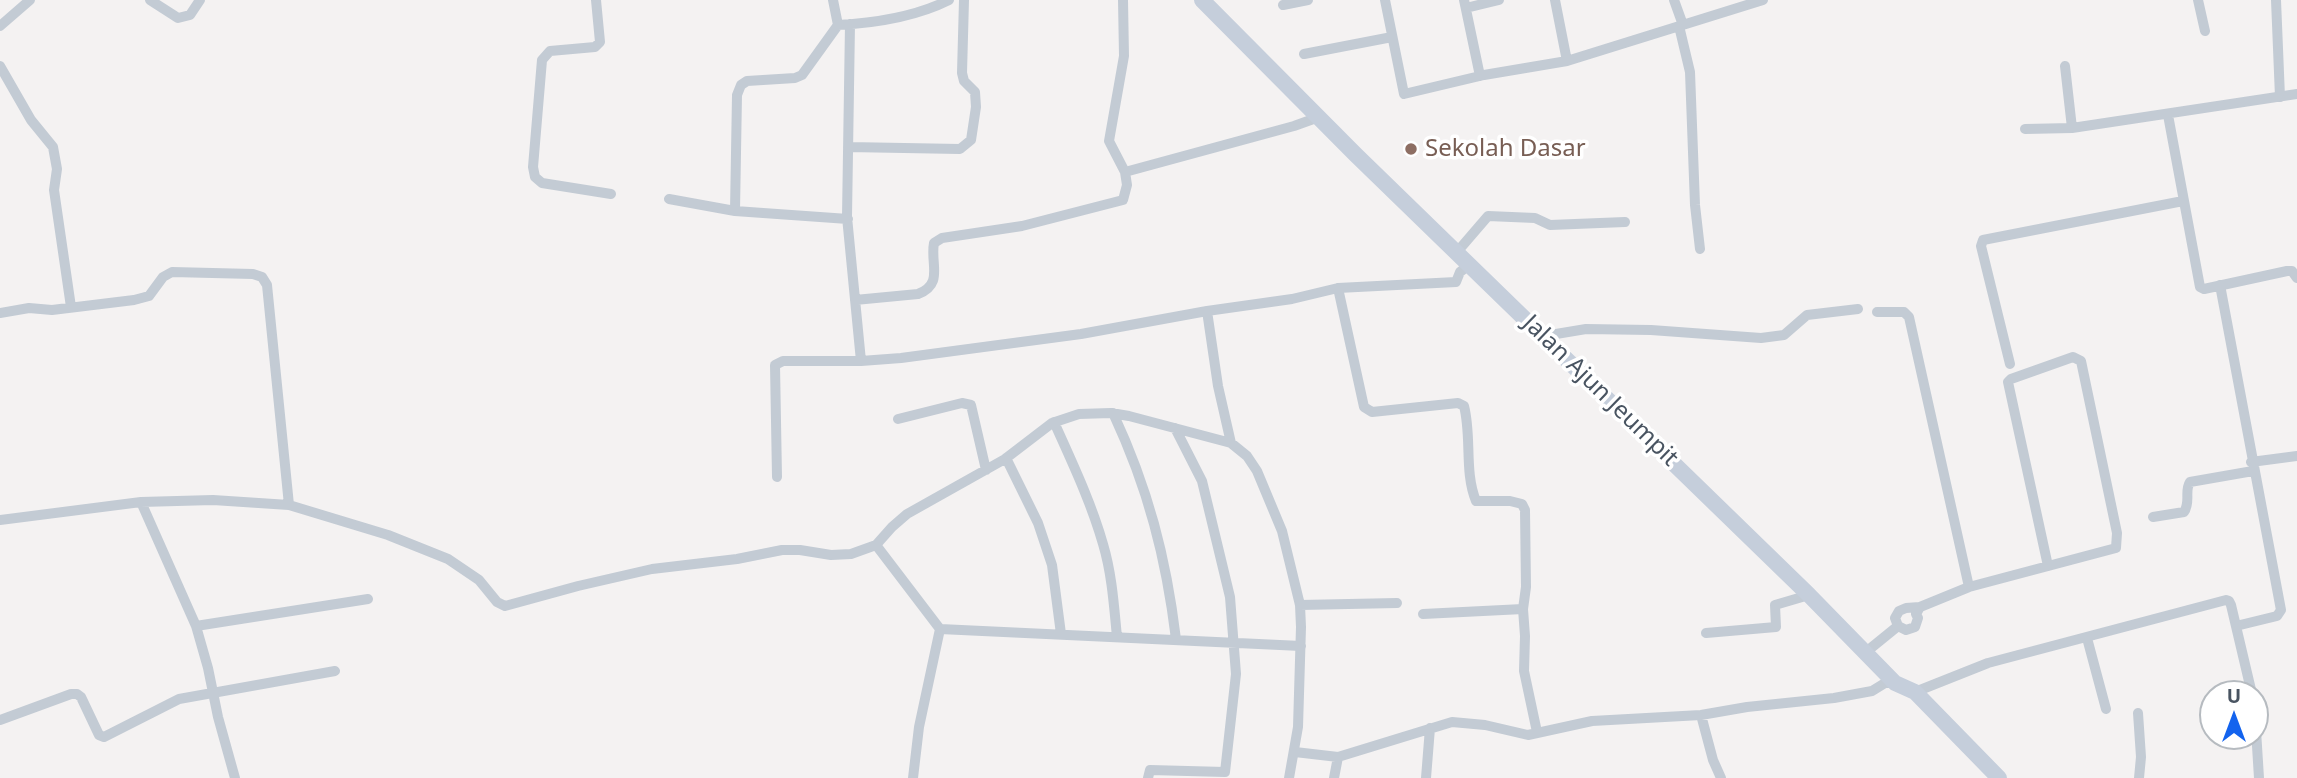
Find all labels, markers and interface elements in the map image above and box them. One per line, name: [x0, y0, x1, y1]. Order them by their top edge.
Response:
place label: Sekolah Dasar: [1425, 135, 1586, 163]
marker: Sekolah Dasar: [1403, 141, 1419, 157]
street label: Jalan Ajun Jeumpit: [1516, 309, 1684, 473]
north arrow: [2199, 680, 2269, 750]
text: U: [2227, 683, 2241, 709]

